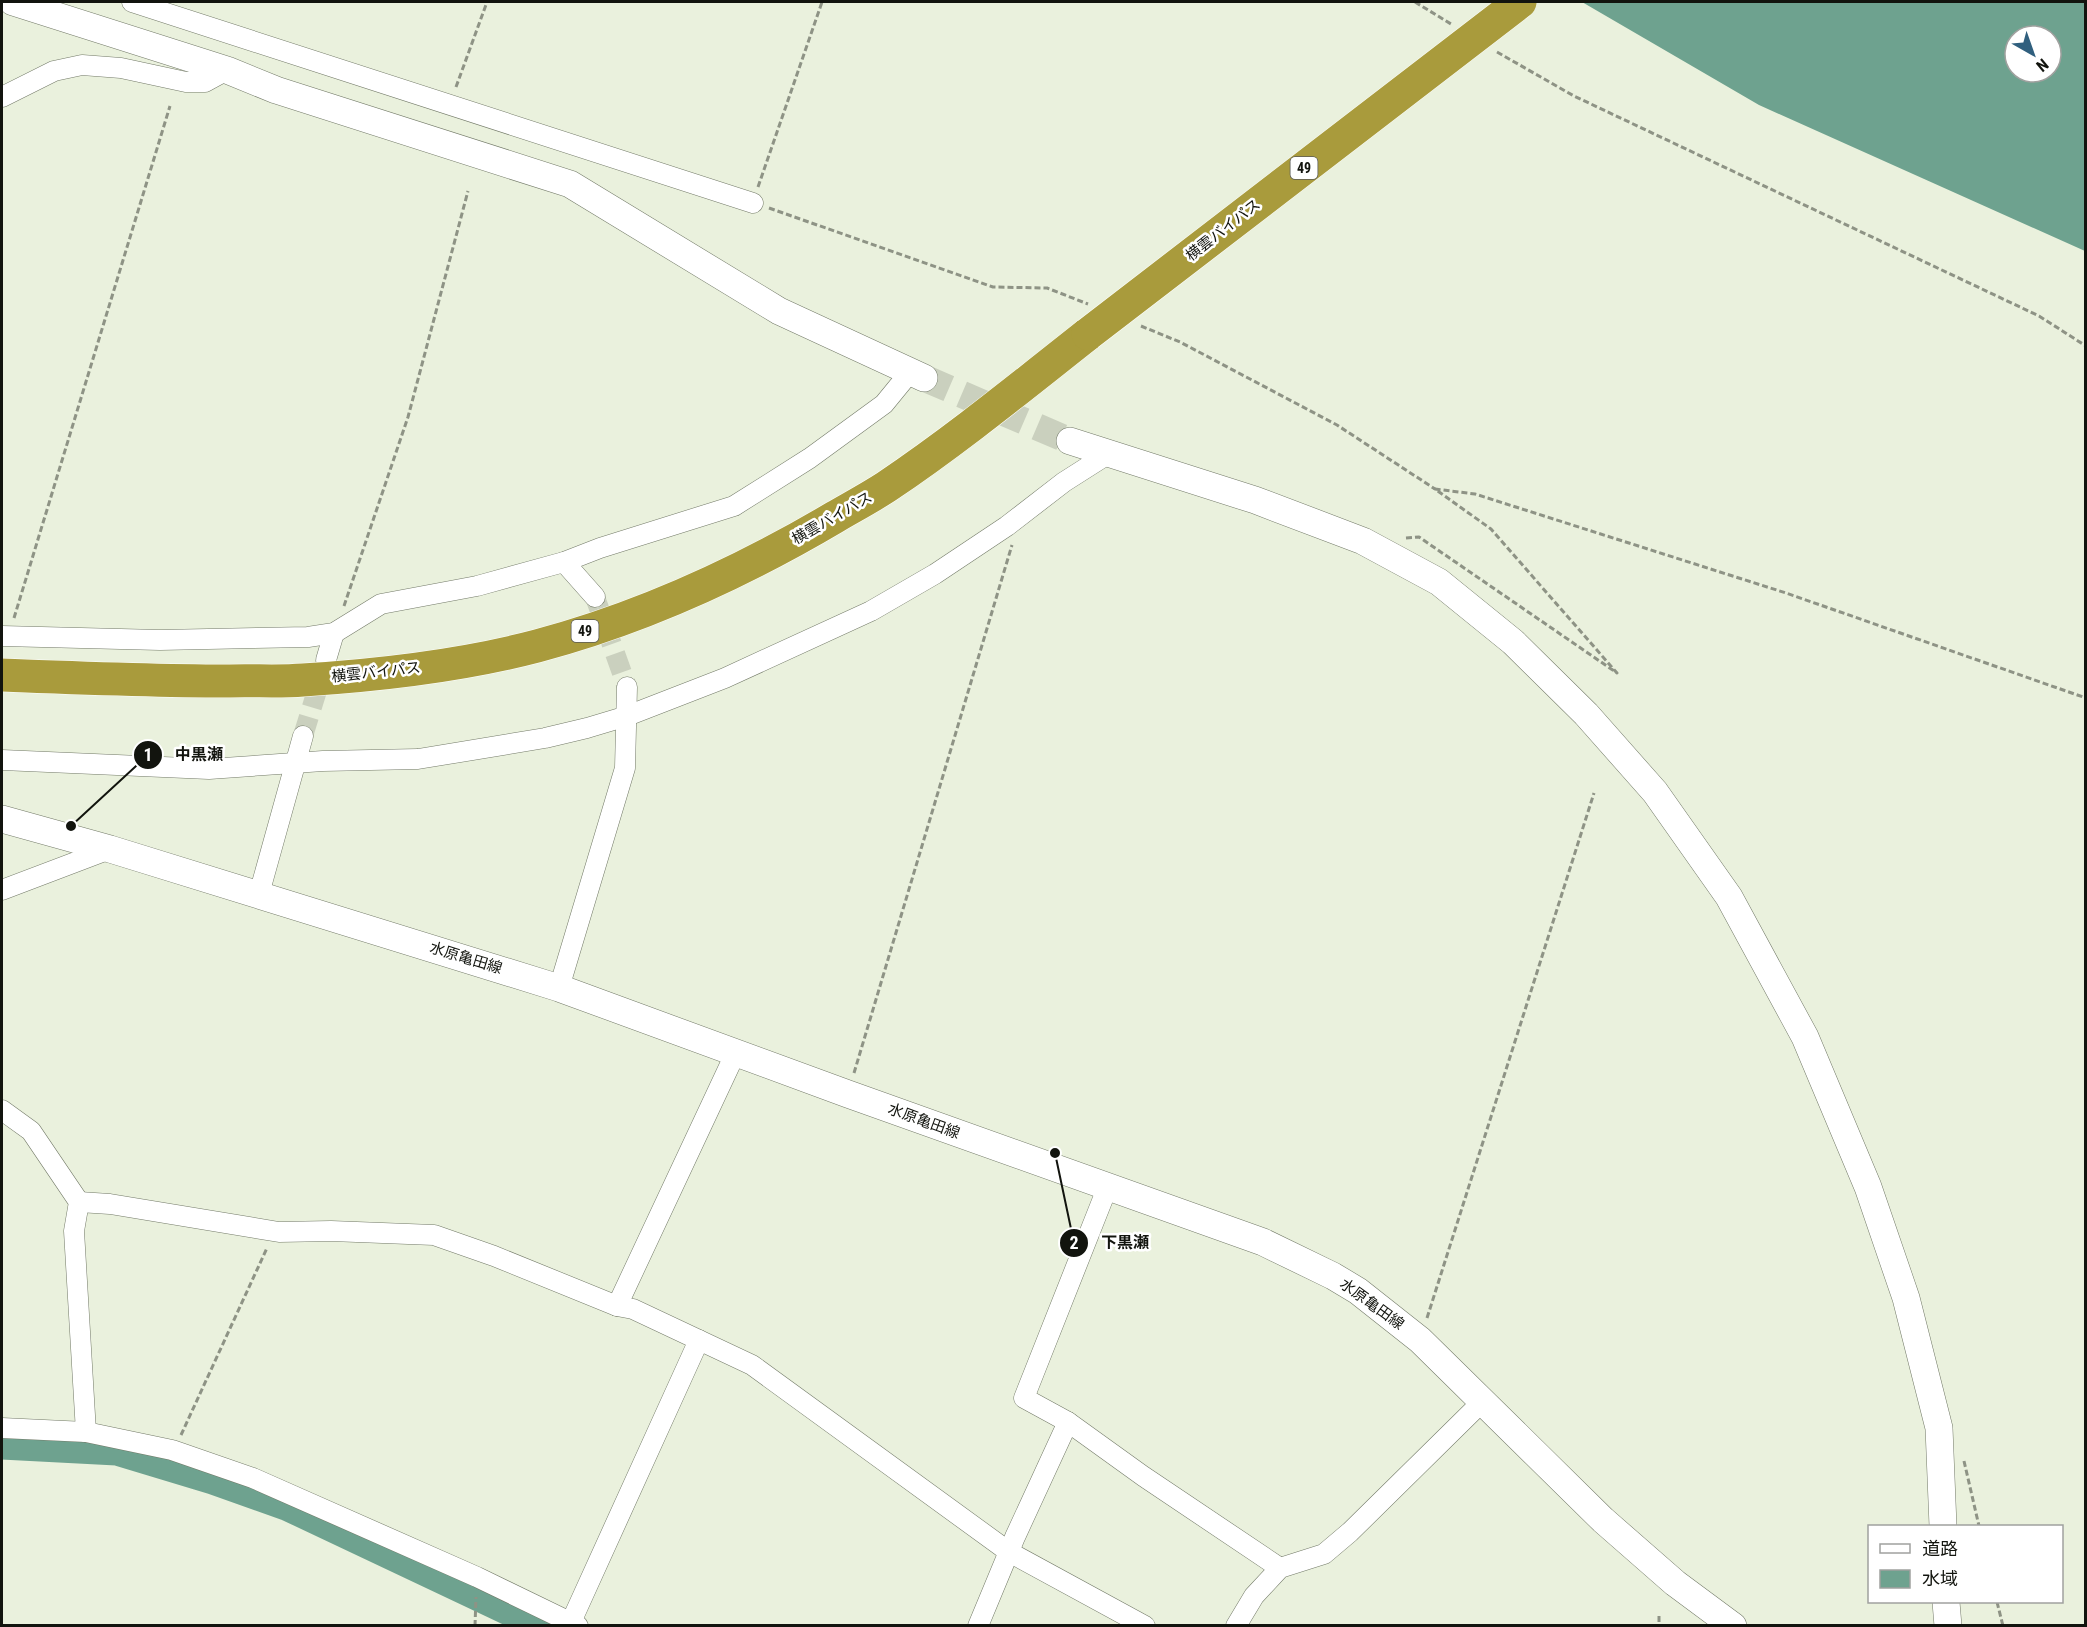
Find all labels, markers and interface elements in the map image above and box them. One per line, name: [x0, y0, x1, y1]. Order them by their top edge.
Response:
north arrow: [2003, 24, 2063, 84]
text: N: [2032, 55, 2052, 76]
road number: 49: [1290, 157, 1318, 179]
street label: 横雲バイパス: [1182, 195, 1264, 265]
street label: 横雲バイパス: [789, 488, 875, 548]
road number: 49: [572, 620, 598, 642]
street label: 横雲バイパス: [330, 658, 422, 686]
callout: 中黒瀬: [133, 738, 235, 772]
text: 1: [143, 744, 153, 765]
text: 中黒瀬: [175, 745, 223, 764]
street label: 水原亀田線: [427, 938, 505, 978]
street label: 水原亀田線: [886, 1100, 962, 1142]
callout: 下黒瀬: [1059, 1226, 1161, 1260]
text: 2: [1069, 1232, 1079, 1253]
text: 下黒瀬: [1101, 1233, 1149, 1252]
street label: 水原亀田線: [1336, 1275, 1408, 1333]
legend: [1868, 1525, 2063, 1603]
text: 道路: [1922, 1538, 1958, 1559]
text: 水域: [1922, 1568, 1958, 1589]

